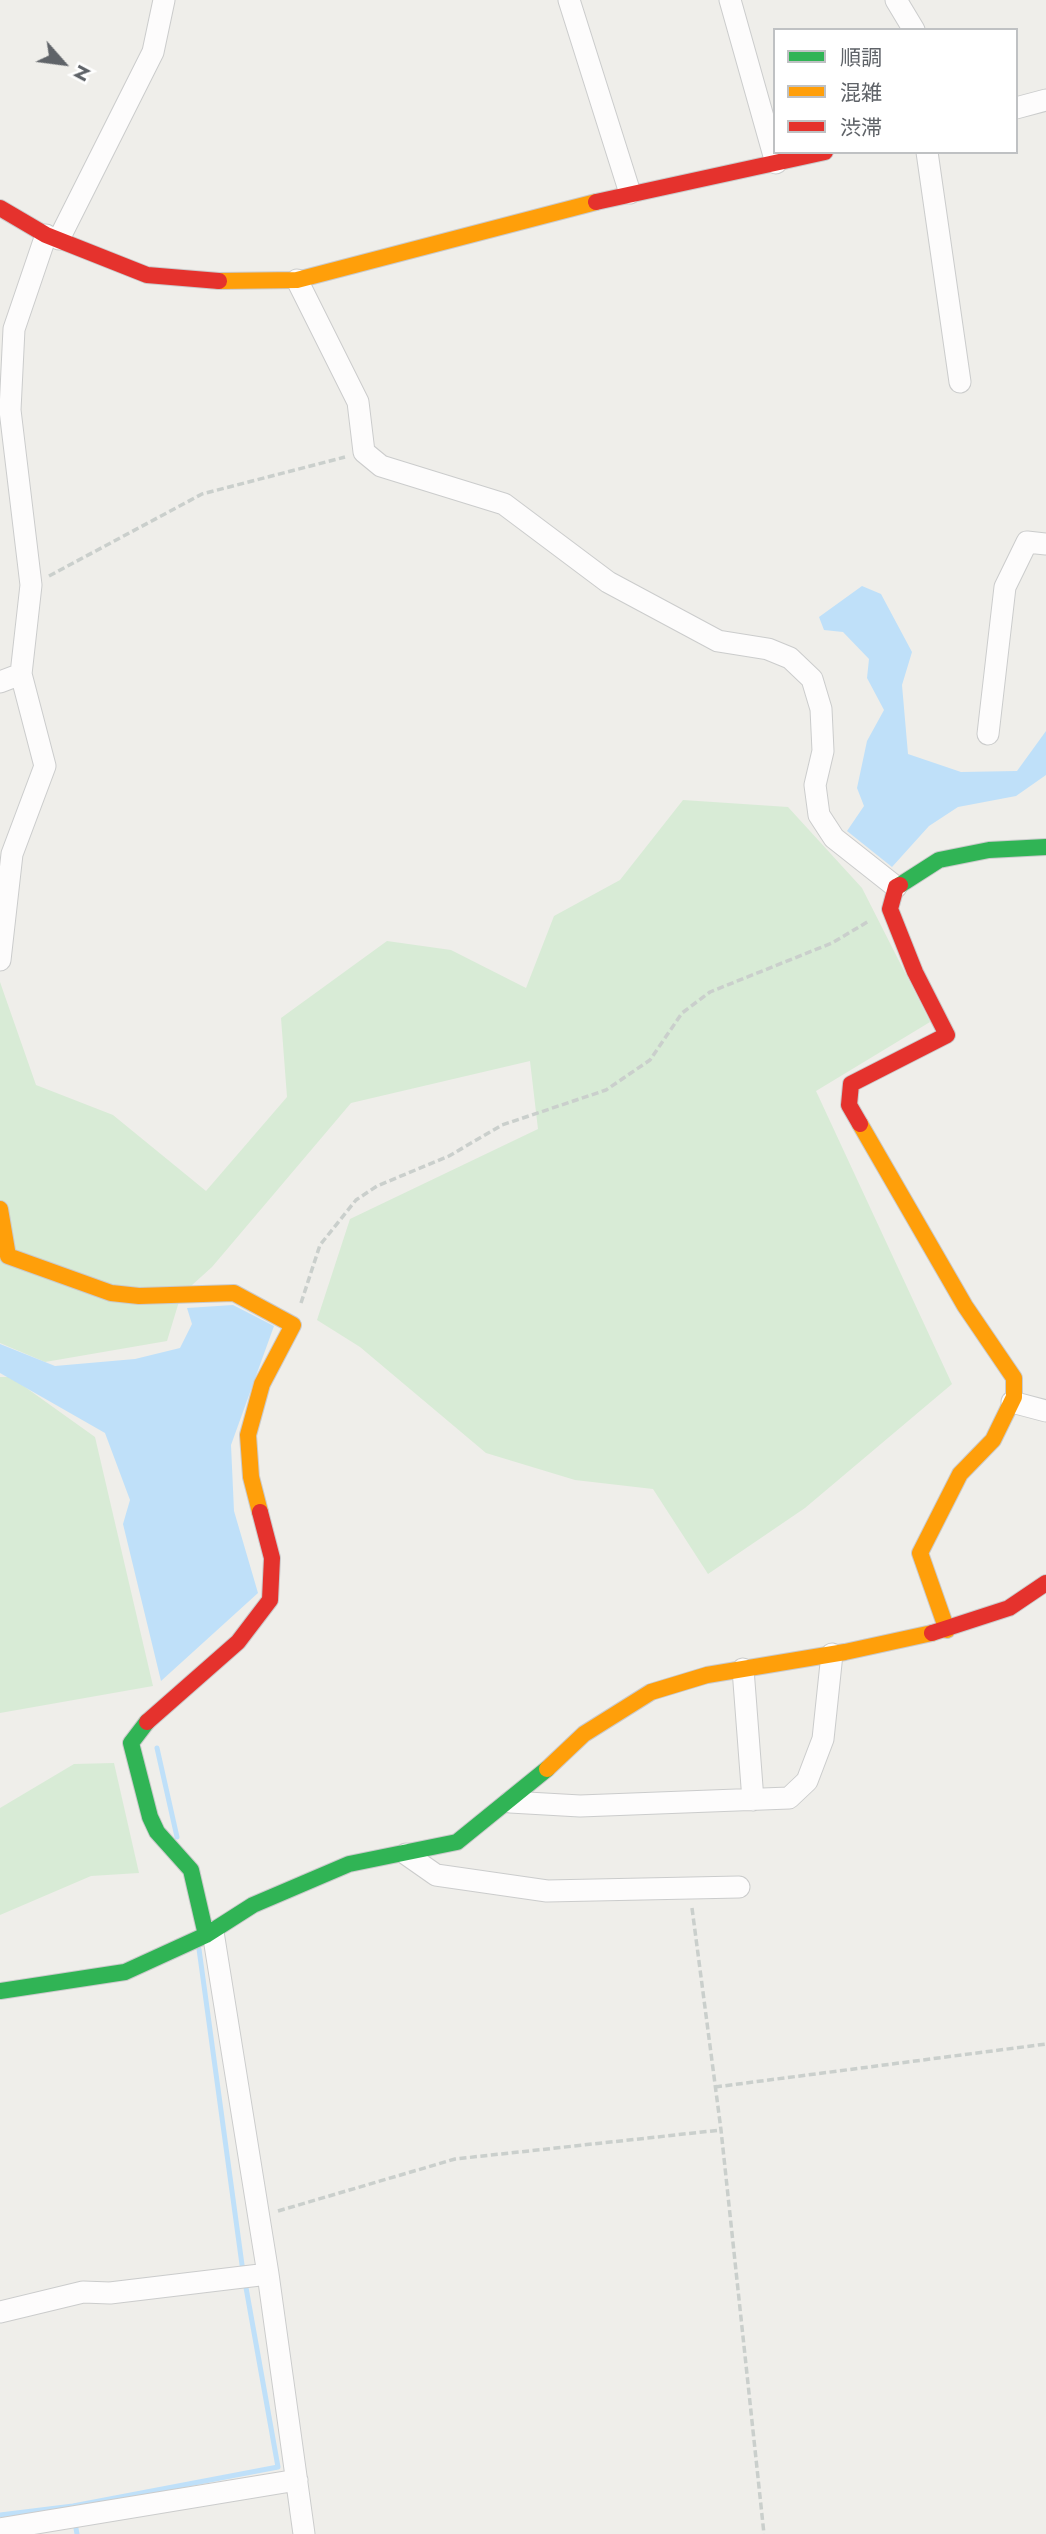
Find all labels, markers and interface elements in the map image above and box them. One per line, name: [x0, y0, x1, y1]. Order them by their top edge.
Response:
north arrow: [28, 28, 98, 98]
legend: [773, 28, 1018, 154]
text: 順調: [840, 43, 882, 73]
text: N: [67, 60, 97, 86]
text: 混雑: [840, 78, 882, 108]
text: 渋滞: [840, 113, 882, 143]

